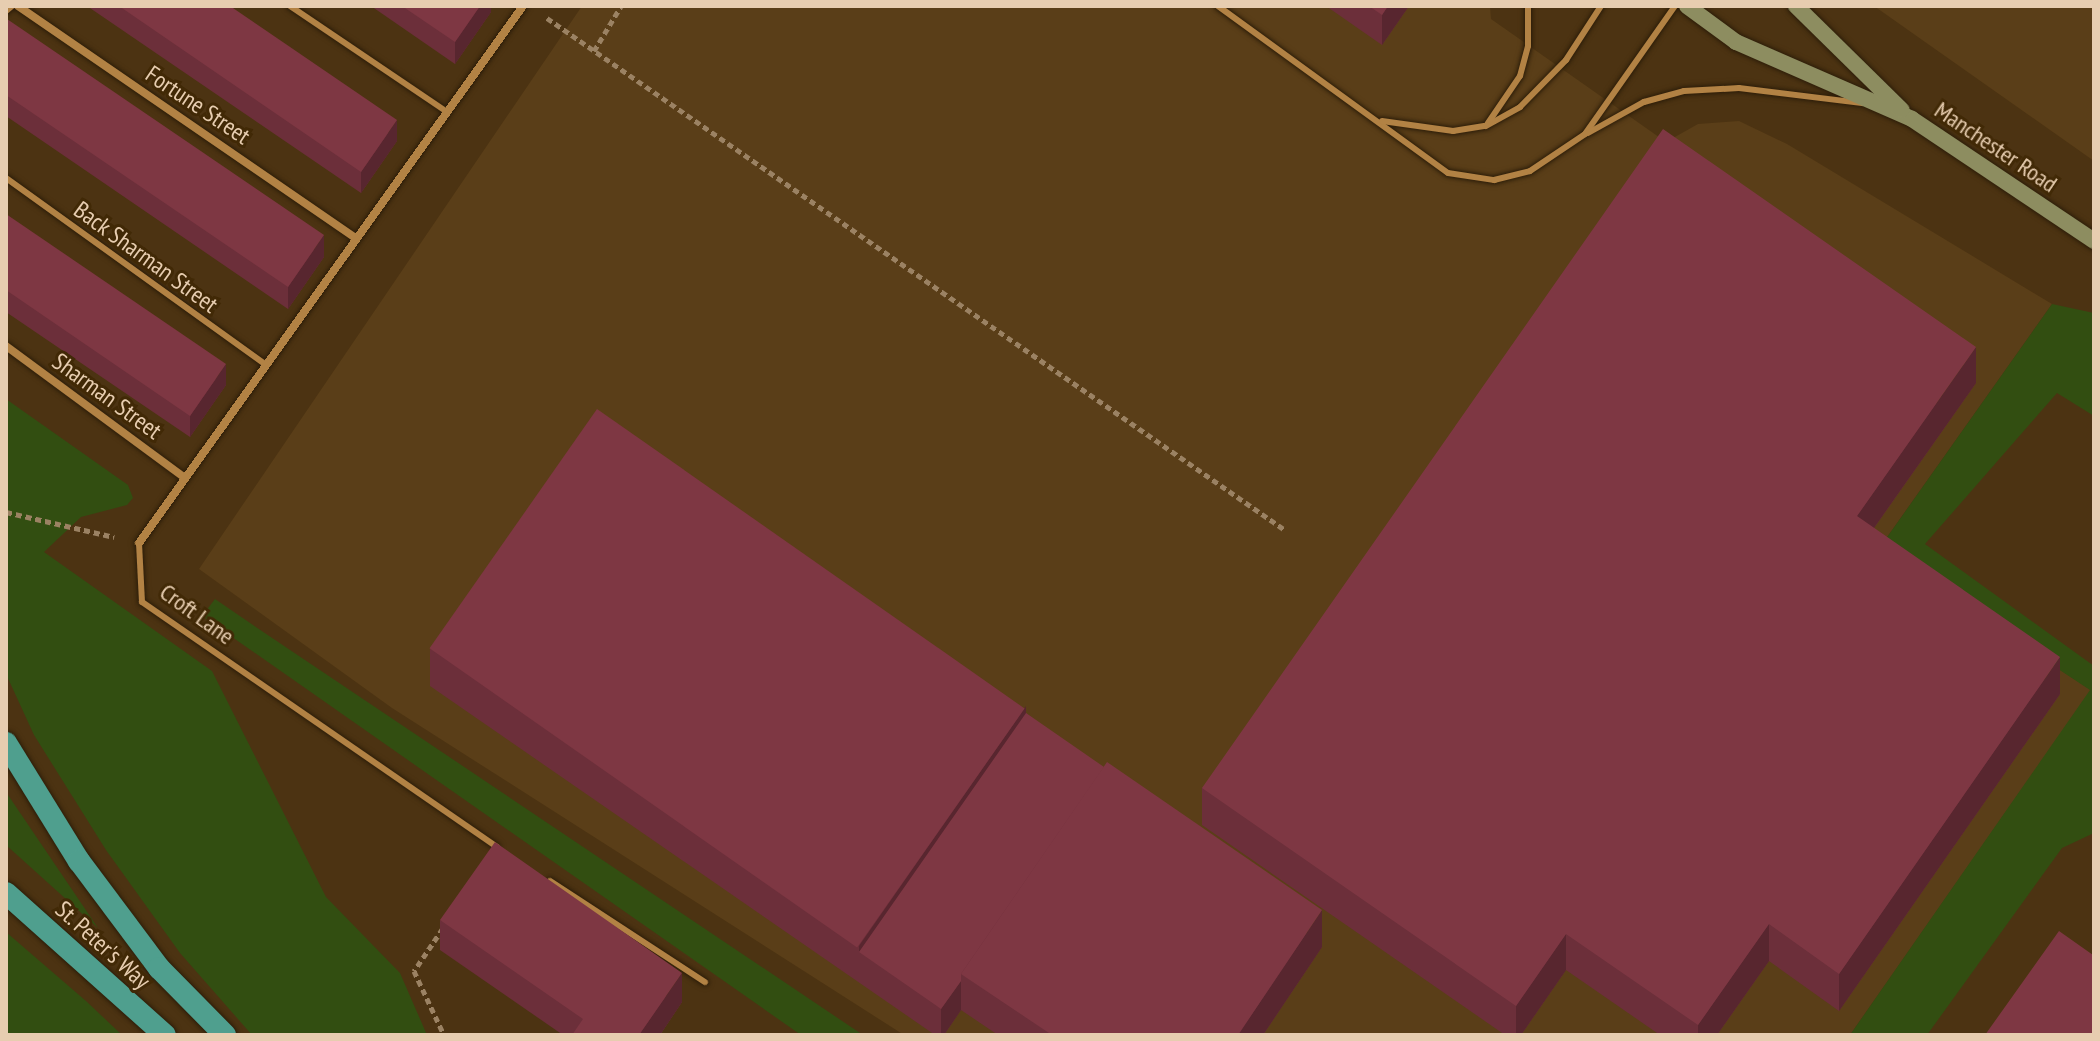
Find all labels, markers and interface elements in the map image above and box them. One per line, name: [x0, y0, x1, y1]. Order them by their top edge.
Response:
street label: Fortune Street: [140, 60, 256, 150]
street label: Manchester Road: [1929, 96, 2063, 198]
street label: Back Sharman Street: [68, 195, 224, 319]
street label: Sharman Street: [47, 347, 167, 445]
street label: Croft Lane: [154, 577, 240, 651]
street label: St. Peter's Way: [49, 894, 157, 996]

